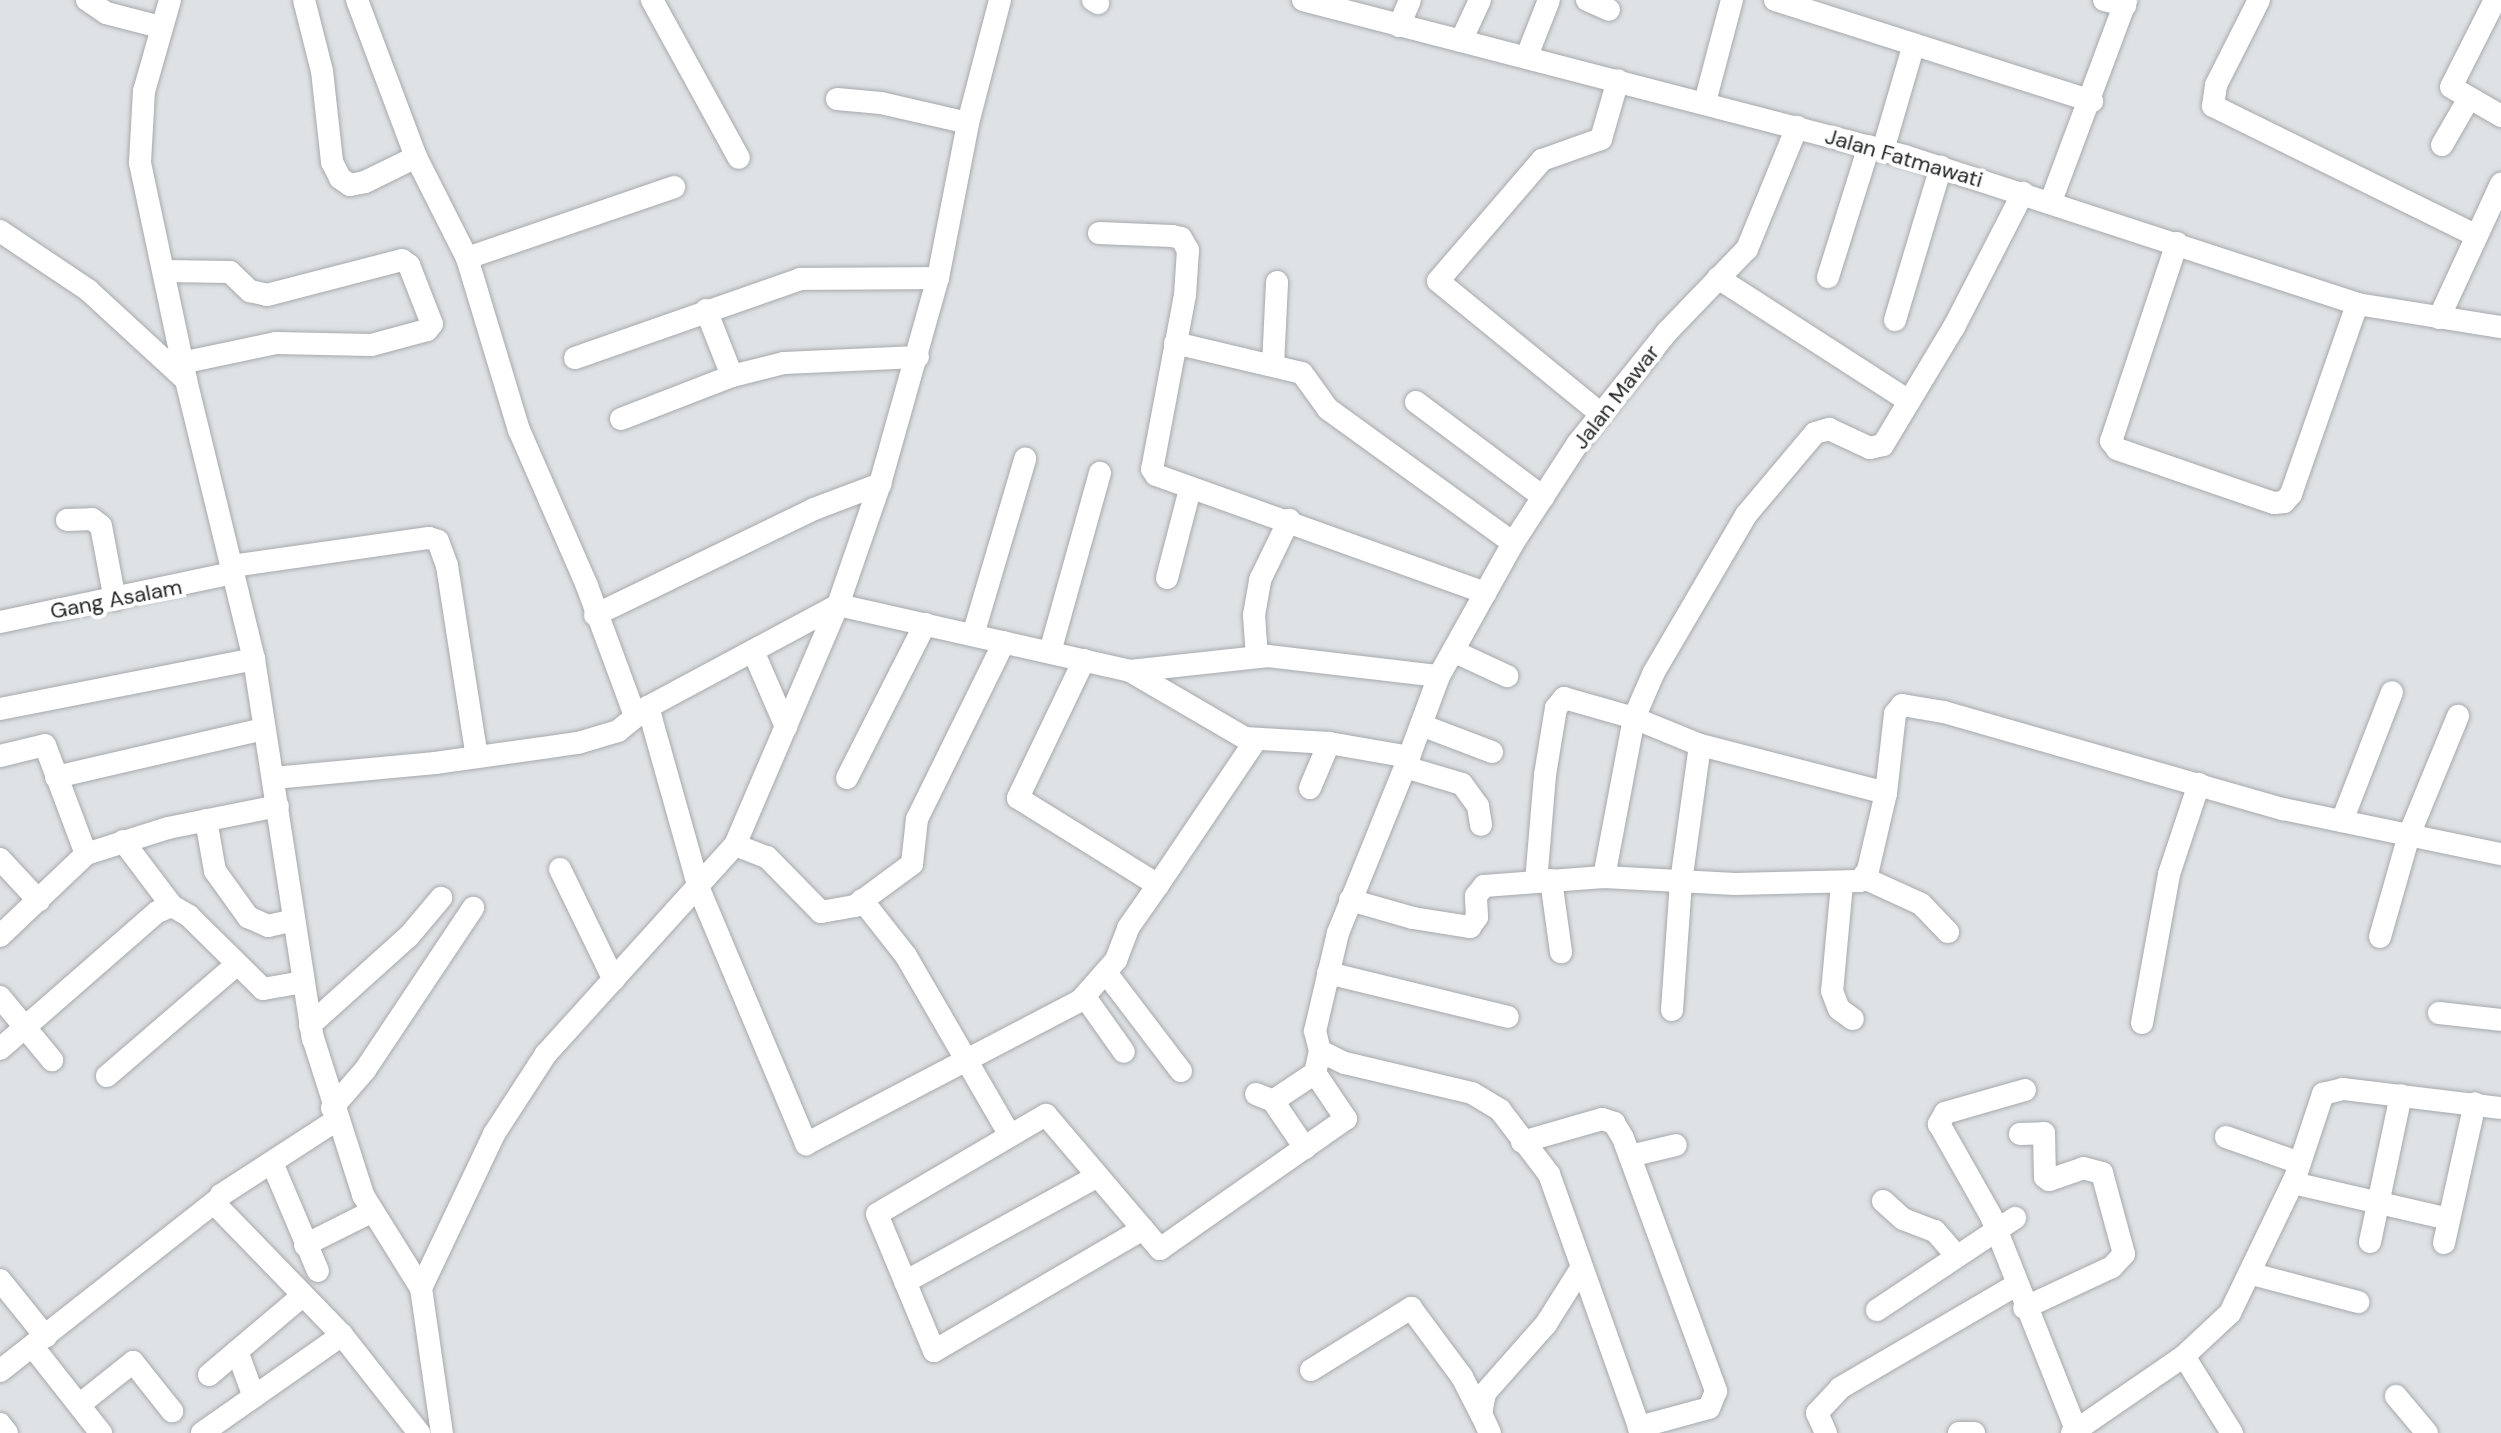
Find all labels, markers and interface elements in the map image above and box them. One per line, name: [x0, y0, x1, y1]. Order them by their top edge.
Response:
street label: Jalan Fatmawati: [1822, 123, 1986, 193]
street label: Jalan Mawar: [1567, 340, 1665, 454]
street label: Gang Asalam: [48, 573, 184, 625]

